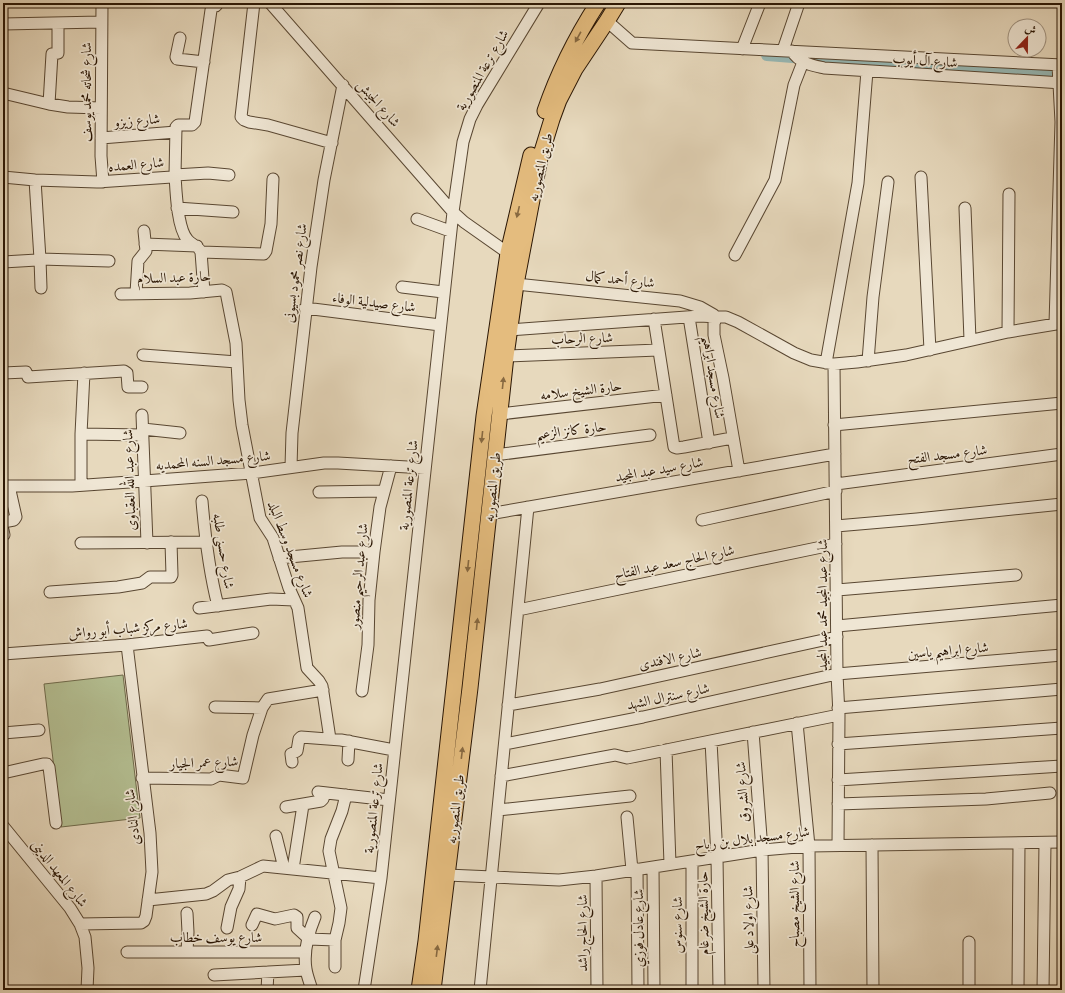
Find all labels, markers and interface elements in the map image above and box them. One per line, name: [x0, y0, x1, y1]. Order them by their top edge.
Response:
north arrow: [1007, 18, 1047, 58]
text: ش: [1023, 20, 1039, 37]
street label: شارع ترعة المنصورية: [451, 26, 515, 115]
one-way arrow: [574, 31, 581, 42]
street label: شارع شحاته محمد يوسف: [77, 42, 98, 142]
street label: شارع آل أيوب: [892, 48, 958, 74]
street label: شارع الجيش: [351, 75, 405, 133]
street label: شارع زيزو: [111, 109, 161, 134]
street label: طريق المنصوريه: [523, 131, 557, 203]
street label: شارع العمده: [107, 153, 165, 178]
one-way arrow: [514, 206, 520, 218]
street label: شارع نصر محمود بسيونى: [279, 222, 314, 324]
street label: شارع أحمد كمال: [584, 265, 656, 295]
street label: حارة عبد السلام: [137, 267, 212, 291]
street label: شارع صيدلية الوفاء: [331, 288, 417, 319]
street label: شارع الرحاب: [551, 328, 613, 351]
street label: شارع مسجد ابراهيم: [694, 334, 729, 421]
street label: حارة الشيخ سلامه: [539, 376, 623, 408]
one-way arrow: [500, 377, 506, 389]
street label: حارة كانز الزعيم: [535, 417, 608, 448]
street label: شارع عبد الله العقباوى: [116, 429, 143, 531]
one-way arrow: [479, 431, 485, 443]
street label: شارع ترعة المنصورية: [394, 439, 425, 531]
street label: شارع مسجد الفتح: [906, 440, 989, 472]
street label: شارع مسجد السنه المحمديه: [155, 446, 272, 477]
street label: طريق المنصوريه: [479, 451, 505, 523]
street label: شارع سيد عبد المجيد: [613, 452, 705, 489]
street label: شارع مسجد وسط البلد: [261, 498, 318, 601]
street label: شارع حسنى طلبه: [206, 512, 239, 591]
street label: شارع عبد الرحيم منصور: [344, 522, 377, 632]
street label: شارع عبد المجيد محمد عبد المجيد: [813, 539, 834, 671]
street label: شارع الحاج سعد عبد الفتاح: [612, 540, 737, 587]
one-way arrow: [464, 560, 471, 572]
street label: شارع مركز شباب أبو رواش: [67, 613, 189, 645]
one-way arrow: [474, 618, 480, 630]
street label: شارع ابراهيم ياسين: [907, 637, 990, 667]
street label: شارع الافندى: [637, 643, 704, 676]
street label: شارع سنترال الشهد: [625, 678, 712, 716]
one-way arrow: [459, 747, 465, 759]
street label: شارع عمر الجيار: [167, 752, 239, 775]
street label: شارع الشروق: [731, 761, 756, 823]
street label: شارع ترعة المنصورية: [359, 762, 390, 854]
street label: طريق المنصوريه: [442, 773, 468, 845]
street label: شارع النادى: [120, 788, 147, 846]
street label: شارع مسجد بلال بن رباح: [693, 822, 811, 858]
street label: شارع المعهد الدينى: [26, 835, 92, 912]
street label: شارع الشيخ مصباح: [785, 860, 807, 948]
street label: حارة الشيخ ضرغام: [693, 871, 717, 955]
street label: شارع اولاد على: [738, 885, 761, 954]
street label: شارع عادل فوزي: [629, 889, 650, 967]
street label: شارع الحاج راشد: [573, 894, 595, 972]
street label: شارع سنوس: [668, 896, 689, 954]
street label: شارع يوسف خطاب: [170, 928, 262, 949]
one-way arrow: [434, 945, 441, 957]

